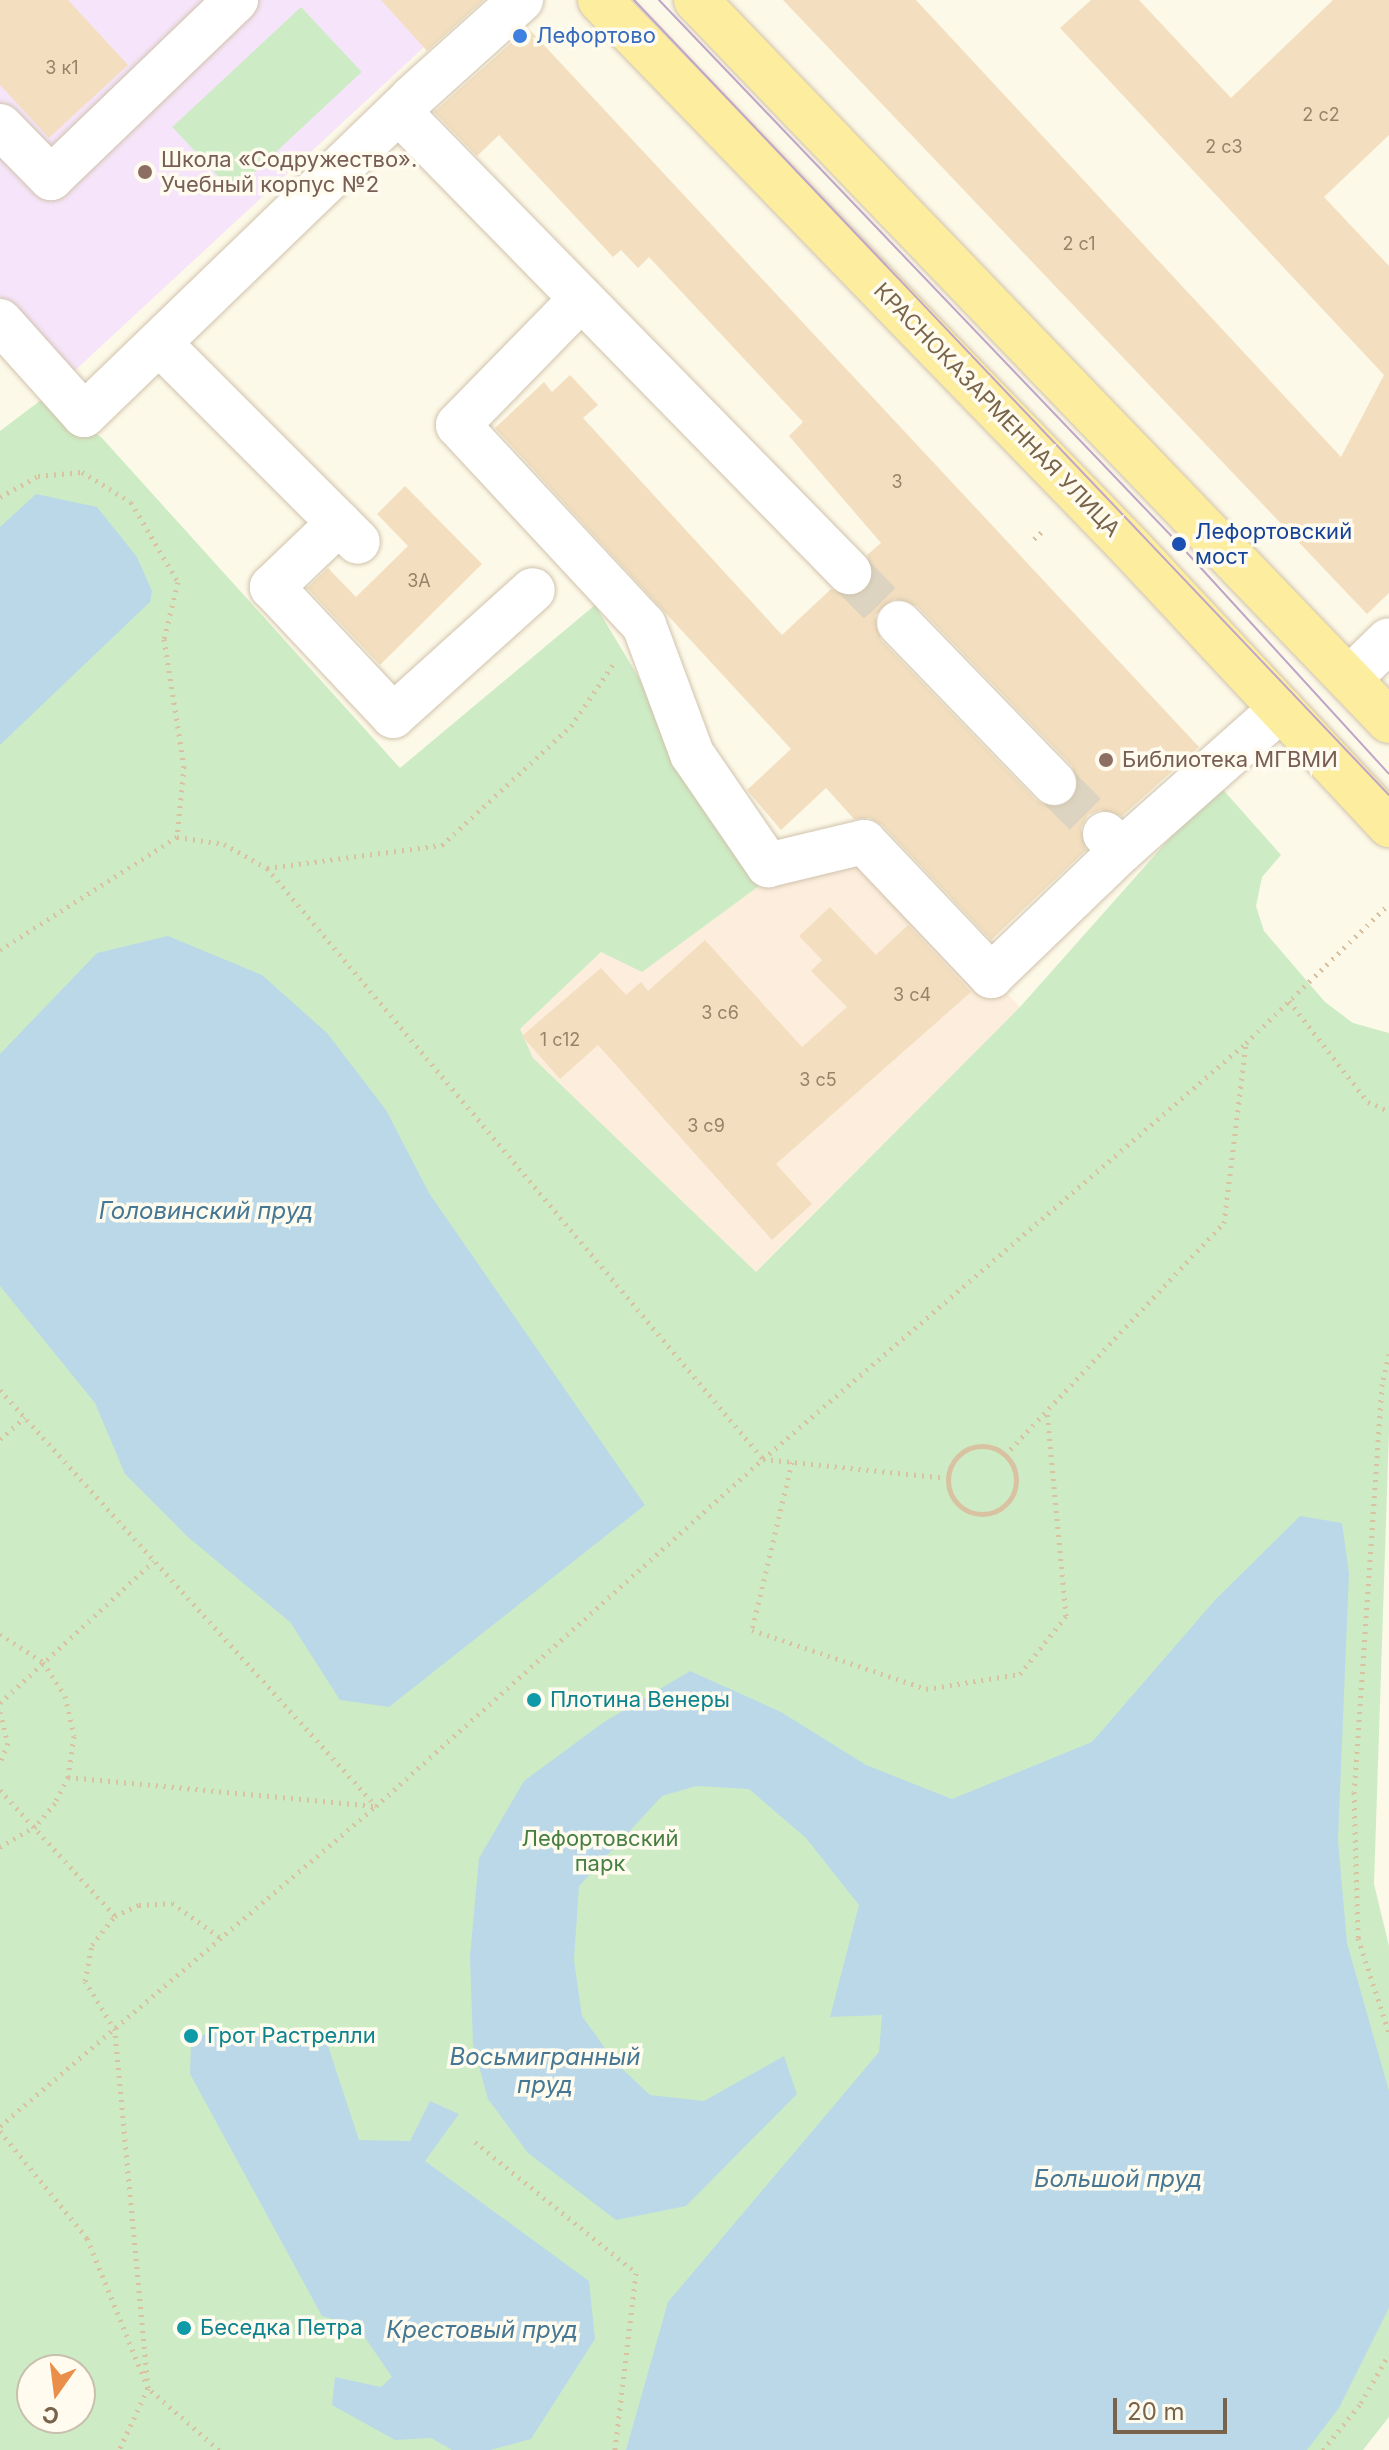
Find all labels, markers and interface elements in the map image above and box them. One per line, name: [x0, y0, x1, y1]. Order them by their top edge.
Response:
place label: Лефортово: [536, 23, 656, 49]
marker: Лефортово: [511, 27, 529, 45]
house number: 3 к1: [45, 57, 79, 79]
house number: 2 с2: [1302, 104, 1340, 126]
house number: 2 c3: [1205, 136, 1243, 158]
place label: Школа «Содружество». Учебный корпус №2: [161, 146, 417, 198]
marker: Школа «Содружество». Учебный корпус №2: [136, 163, 154, 181]
house number: 2 с1: [1062, 233, 1096, 255]
street label: КРАСНОКАЗАРМЕННАЯ УЛИЦА: [868, 278, 1126, 542]
house number: 3: [891, 471, 903, 493]
place label: Лефортовский мост: [1195, 518, 1352, 570]
marker: Лефортовский мост: [1170, 535, 1188, 553]
house number: 3А: [407, 570, 431, 592]
place label: Библиотека МГВМИ: [1122, 747, 1338, 773]
marker: Библиотека МГВМИ: [1097, 751, 1115, 769]
house number: 3 с4: [893, 984, 931, 1006]
house number: 3 с6: [701, 1002, 739, 1024]
house number: 1 с12: [540, 1029, 580, 1051]
house number: 3 с5: [799, 1069, 837, 1091]
house number: 3 с9: [687, 1115, 725, 1137]
water label: Головинский пруд: [99, 1197, 313, 1225]
place label: Плотина Венеры: [550, 1687, 730, 1713]
marker: Плотина Венеры: [525, 1691, 543, 1709]
park label: Лефортовский парк: [521, 1825, 679, 1876]
place label: Грот Растрелли: [207, 2023, 376, 2049]
marker: Грот Растрелли: [182, 2027, 200, 2045]
water label: Восьмигранный пруд: [450, 2043, 640, 2099]
water label: Большой пруд: [1034, 2165, 1202, 2193]
place label: Беседка Петра: [200, 2315, 363, 2341]
water label: Крестовый пруд: [386, 2316, 578, 2344]
marker: Беседка Петра: [175, 2319, 193, 2337]
north arrow: [16, 2354, 96, 2434]
scale bar: [1117, 2382, 1231, 2432]
text: 20 m: [1127, 2397, 1185, 2426]
text: С: [40, 2401, 62, 2430]

